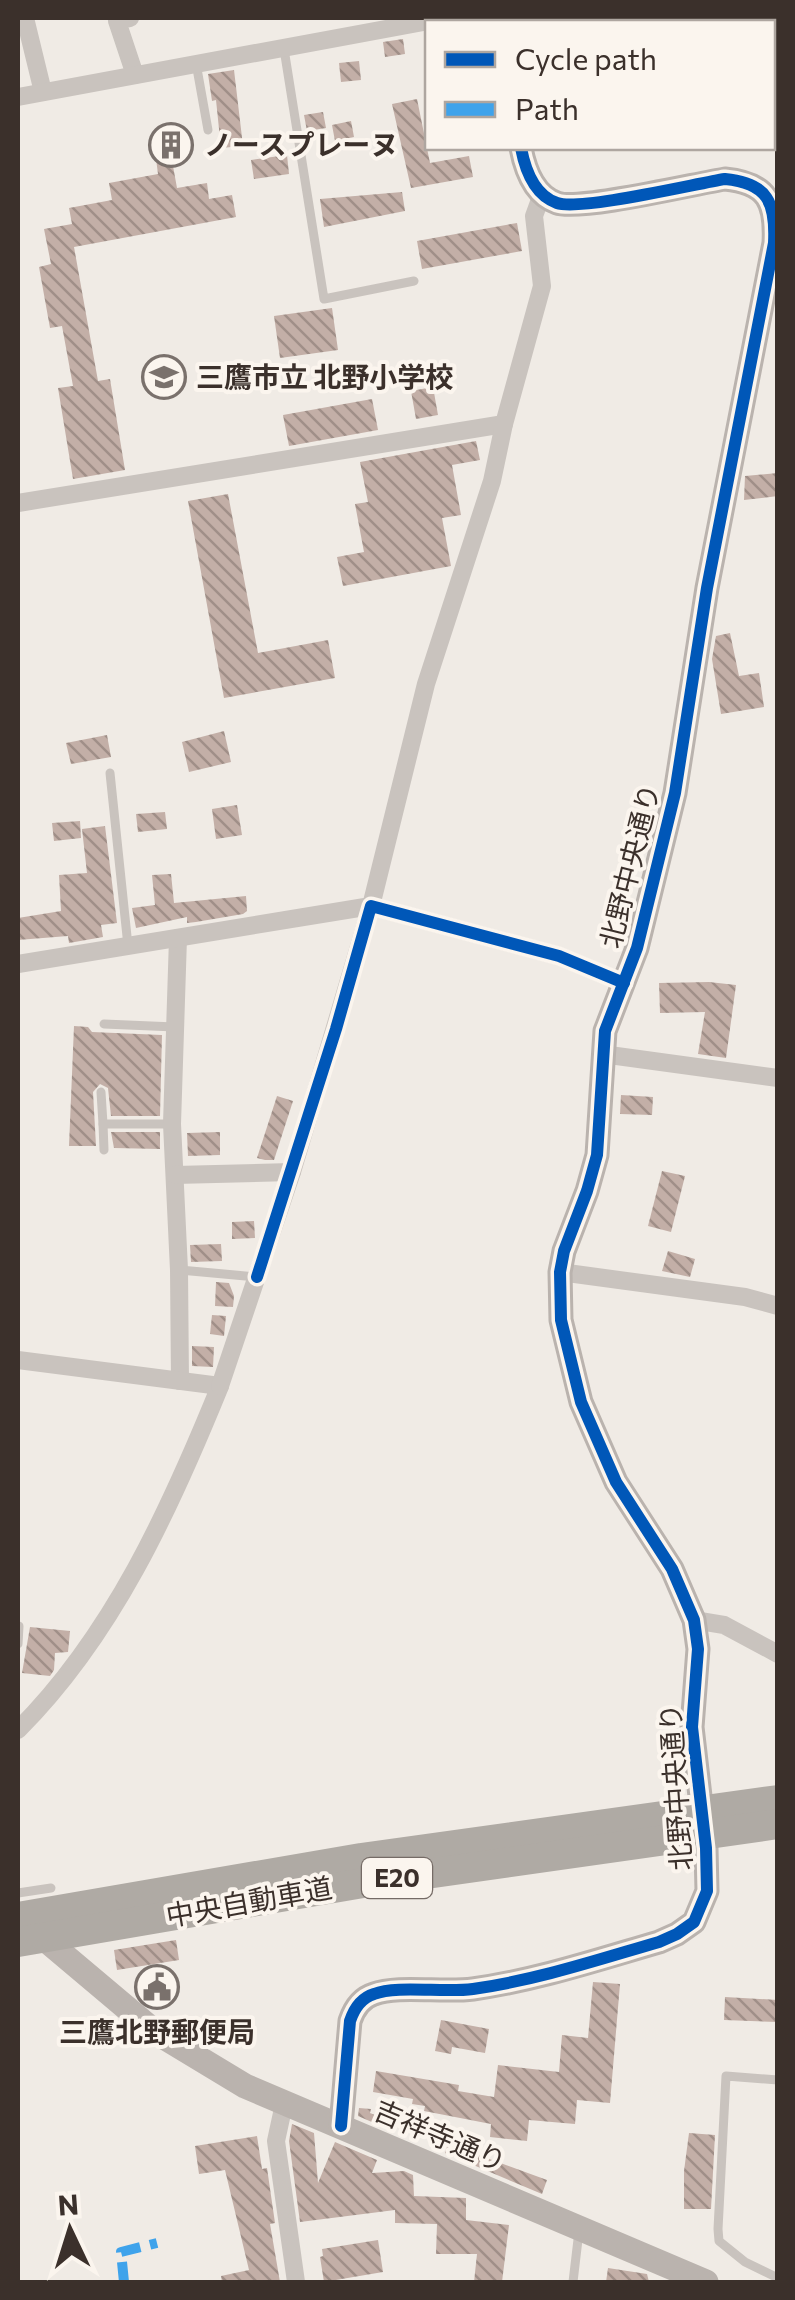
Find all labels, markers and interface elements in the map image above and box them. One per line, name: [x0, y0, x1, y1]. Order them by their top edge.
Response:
legend: [425, 20, 775, 150]
text: Cycle path: [515, 39, 657, 76]
text: Path: [515, 89, 579, 126]
building icon: ノースプレーヌ: [148, 122, 194, 168]
place label: ノースプレーヌ: [204, 127, 399, 161]
school or university icon: 三鷹市立 北野小学校: [141, 354, 187, 400]
place label: 三鷹市立 北野小学校: [196, 359, 453, 393]
street label: 北野中央通り: [592, 780, 666, 951]
street label: 北野中央通り: [652, 1702, 698, 1872]
road number: E20: [362, 1858, 432, 1898]
street label: 中央自動車道: [163, 1870, 335, 1932]
public building icon: 三鷹北野郵便局: [134, 1964, 180, 2010]
place label: 三鷹北野郵便局: [59, 2014, 255, 2048]
street label: 吉祥寺通り: [369, 2092, 511, 2178]
north arrow: [20, 2180, 120, 2280]
text: N: [57, 2186, 80, 2222]

